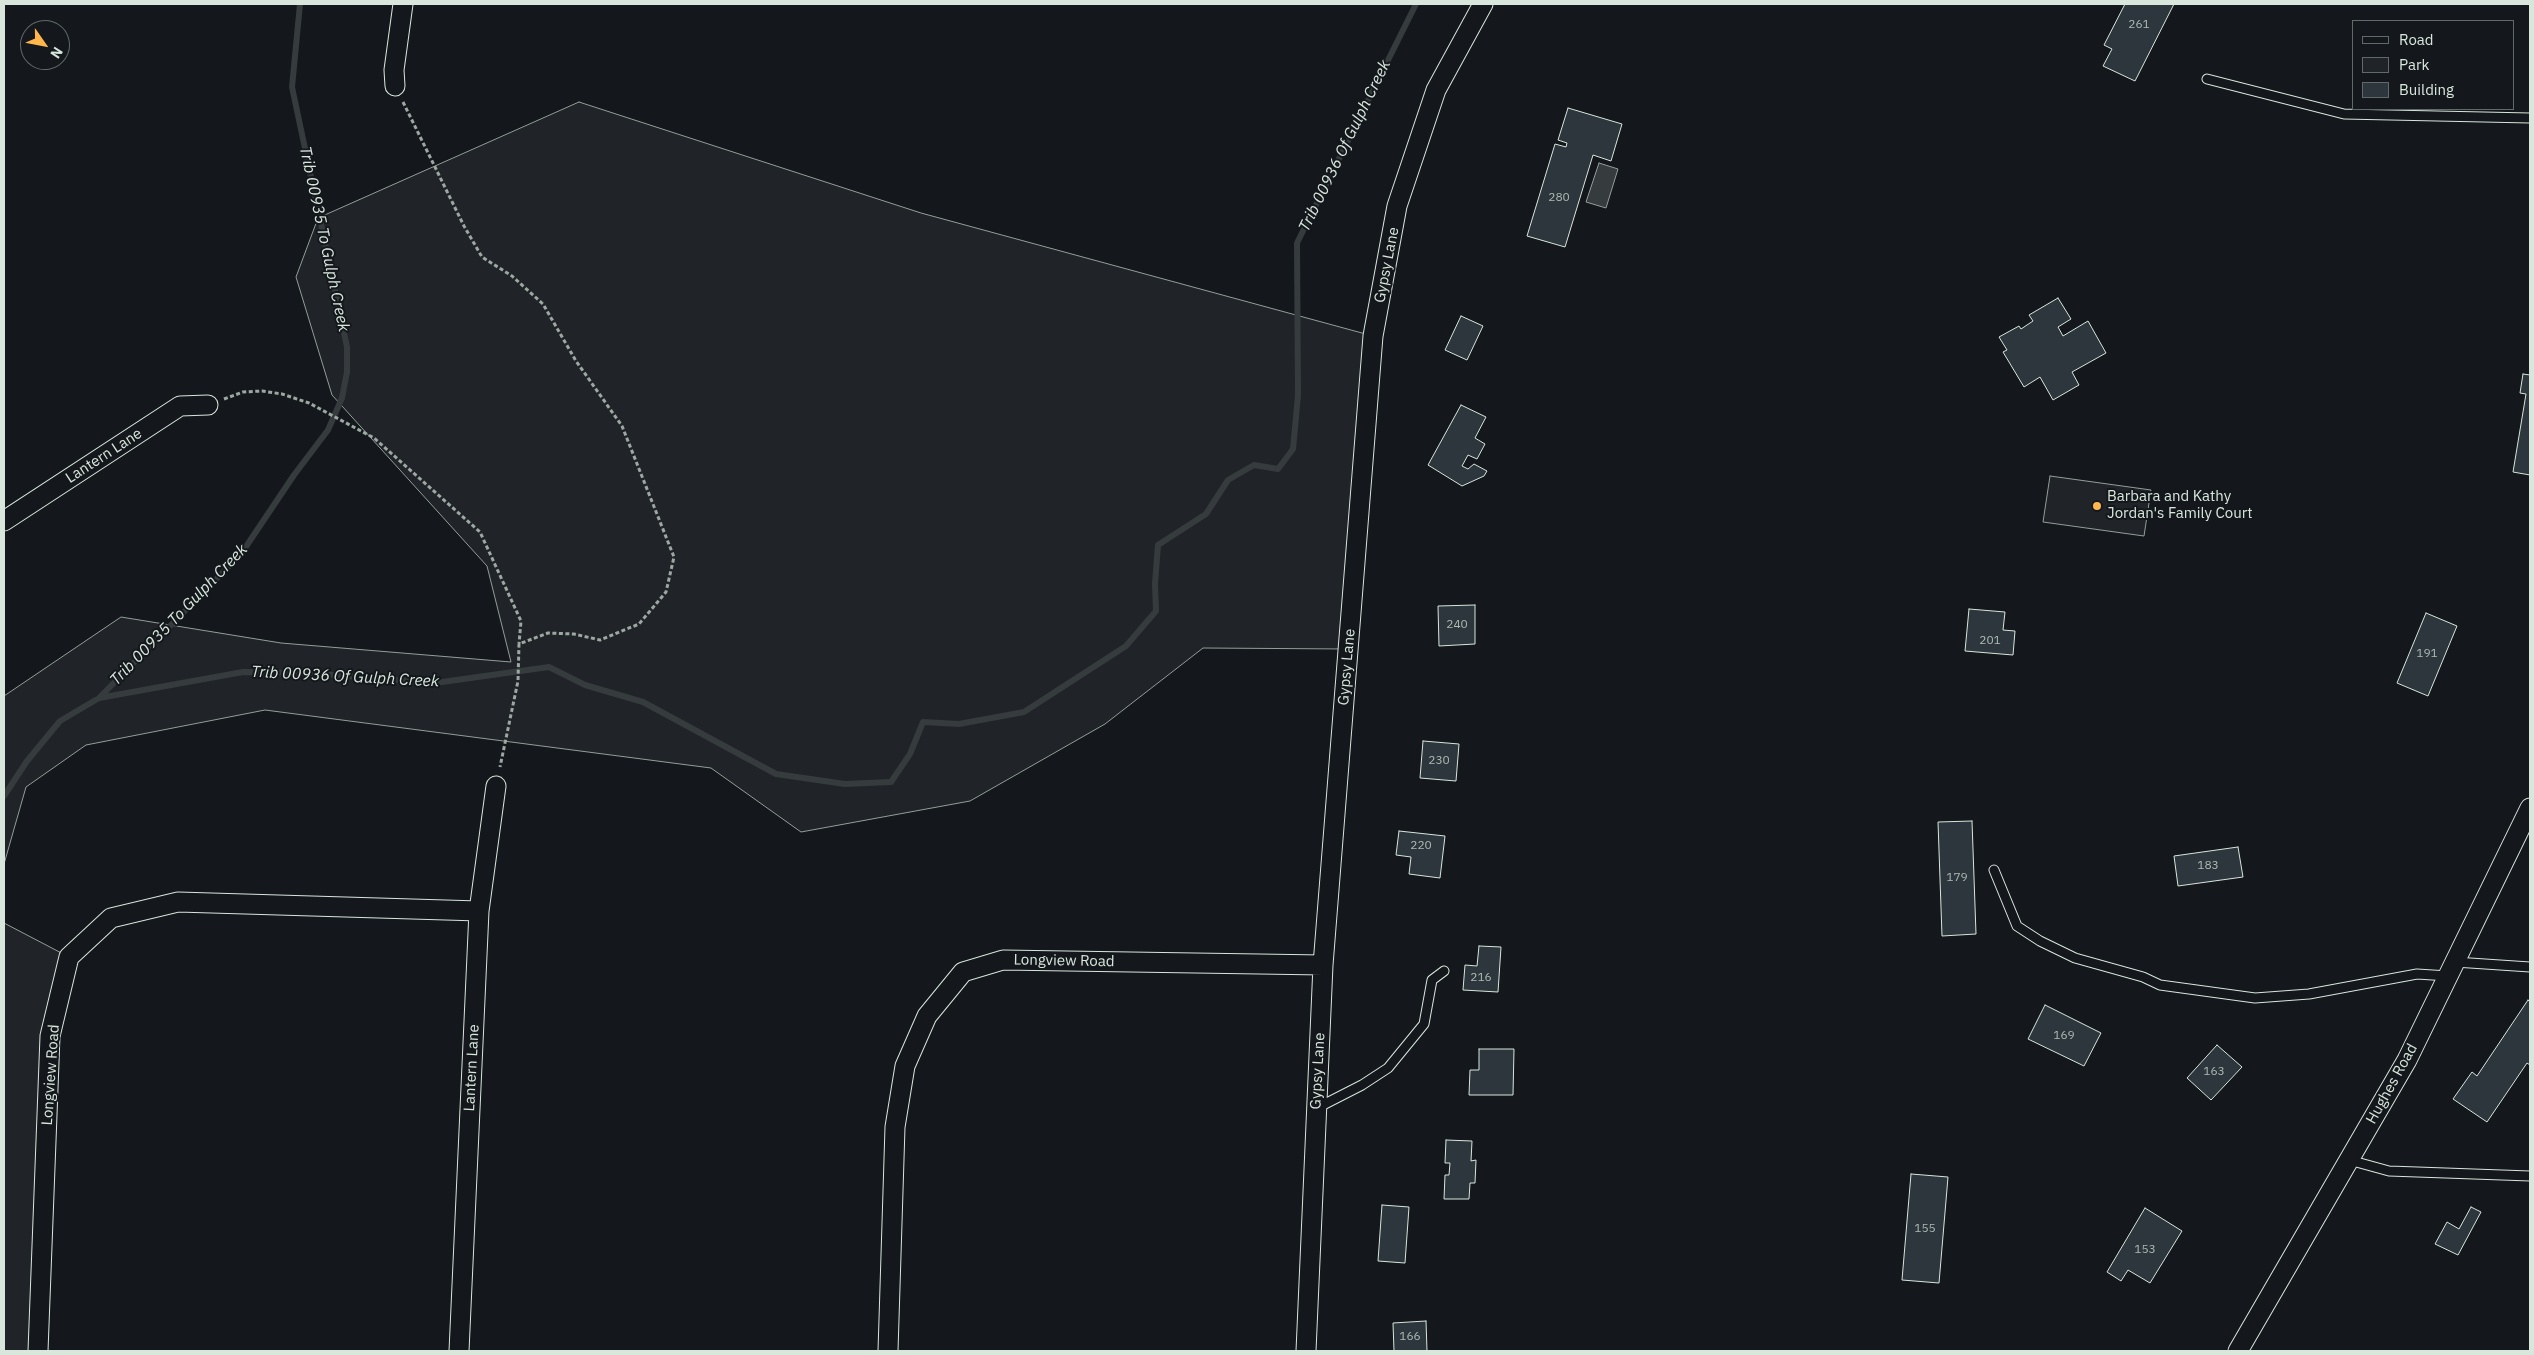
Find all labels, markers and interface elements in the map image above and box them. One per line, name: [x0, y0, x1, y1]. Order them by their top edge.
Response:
house number: 261: [2128, 18, 2150, 32]
north arrow: [20, 20, 70, 70]
legend: [2352, 20, 2514, 110]
text: Road: [2399, 30, 2434, 49]
text: N: [46, 43, 67, 62]
text: Park: [2399, 55, 2429, 74]
water label: Trib 00936 Of Gulph Creek: [1295, 57, 1395, 235]
text: Building: [2399, 80, 2454, 99]
water label: Trib 00935 To Gulph Creek: [295, 144, 353, 334]
house number: 280: [1548, 191, 1570, 205]
street label: Gypsy Lane: [1371, 226, 1403, 304]
street label: Lantern Lane: [62, 425, 146, 487]
place label: Barbara and Kathy Jordan's Family Court: [2107, 488, 2253, 523]
marker: Barbara and Kathy Jordan's Family Court: [2091, 500, 2103, 512]
water label: Trib 00935 To Gulph Creek: [106, 540, 252, 690]
house number: 240: [1446, 618, 1468, 632]
street label: Gypsy Lane: [1335, 628, 1359, 706]
house number: 201: [1979, 634, 2001, 648]
house number: 191: [2416, 647, 2438, 661]
water label: Trib 00936 Of Gulph Creek: [250, 662, 440, 692]
house number: 230: [1428, 754, 1450, 768]
house number: 220: [1410, 839, 1432, 853]
house number: 183: [2197, 859, 2219, 873]
house number: 179: [1946, 871, 1968, 885]
street label: Longview Road: [1013, 951, 1115, 971]
house number: 216: [1470, 971, 1492, 985]
street label: Longview Road: [38, 1024, 64, 1126]
street label: Lantern Lane: [461, 1024, 483, 1112]
house number: 169: [2053, 1029, 2075, 1043]
street label: Gypsy Lane: [1307, 1032, 1329, 1110]
street label: Hughes Road: [2363, 1041, 2421, 1127]
house number: 163: [2203, 1065, 2225, 1079]
house number: 155: [1914, 1222, 1936, 1236]
house number: 153: [2134, 1243, 2156, 1257]
house number: 166: [1399, 1330, 1421, 1344]

